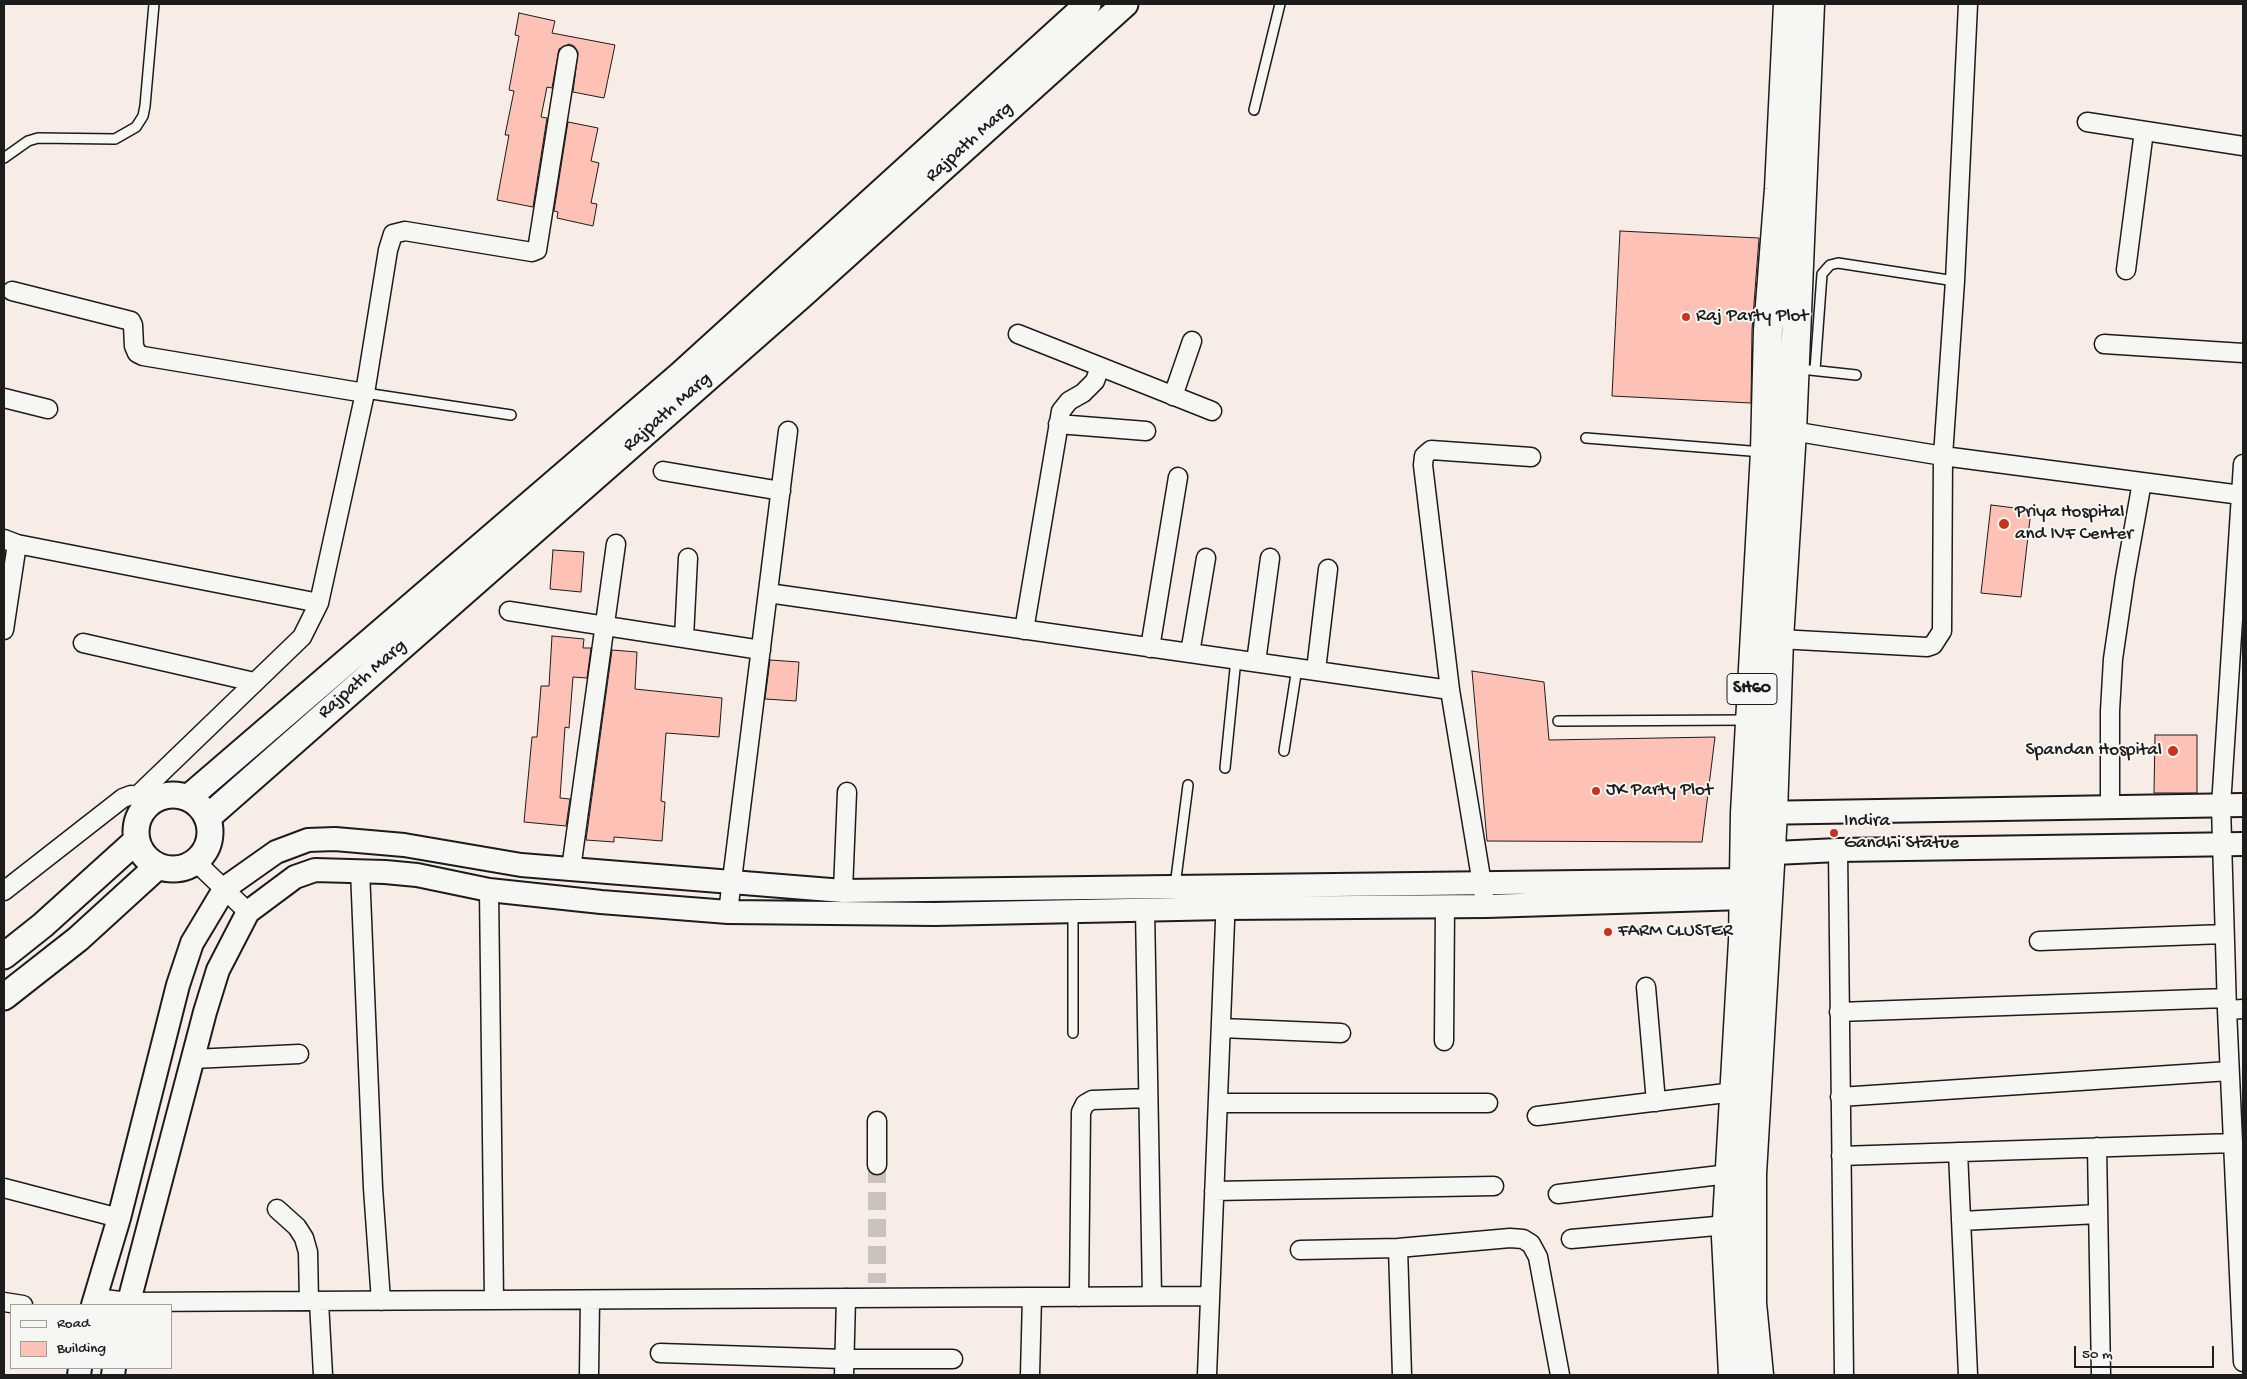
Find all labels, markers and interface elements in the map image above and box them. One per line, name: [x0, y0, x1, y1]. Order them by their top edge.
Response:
street label: Rajpath Marg: [922, 98, 1018, 188]
place label: Raj Party Plot: [1696, 306, 1808, 328]
marker: Raj Party Plot: [1680, 311, 1692, 323]
street label: Rajpath Marg: [619, 368, 717, 458]
place label: Priya Hospital and IVF Center: [2015, 502, 2133, 546]
marker: Priya Hospital and IVF Center: [1997, 517, 2011, 531]
street label: Rajpath Marg: [314, 635, 412, 725]
road number: SH60: [1727, 674, 1777, 704]
place label: Spandan Hospital: [2025, 740, 2162, 762]
marker: Spandan Hospital: [2166, 744, 2180, 758]
place label: JK Party Plot: [1606, 780, 1713, 802]
marker: JK Party Plot: [1590, 785, 1602, 797]
place label: Indira Gandhi Statue: [1844, 811, 1959, 855]
marker: Indira Gandhi Statue: [1828, 827, 1840, 839]
place label: FARM CLUSTER: [1618, 921, 1733, 943]
marker: FARM CLUSTER: [1602, 926, 1614, 938]
legend: [10, 1304, 172, 1369]
text: Road: [57, 1315, 90, 1333]
scale bar: [2077, 1336, 2217, 1368]
text: Building: [57, 1340, 106, 1358]
text: 50 m: [2082, 1346, 2113, 1364]

